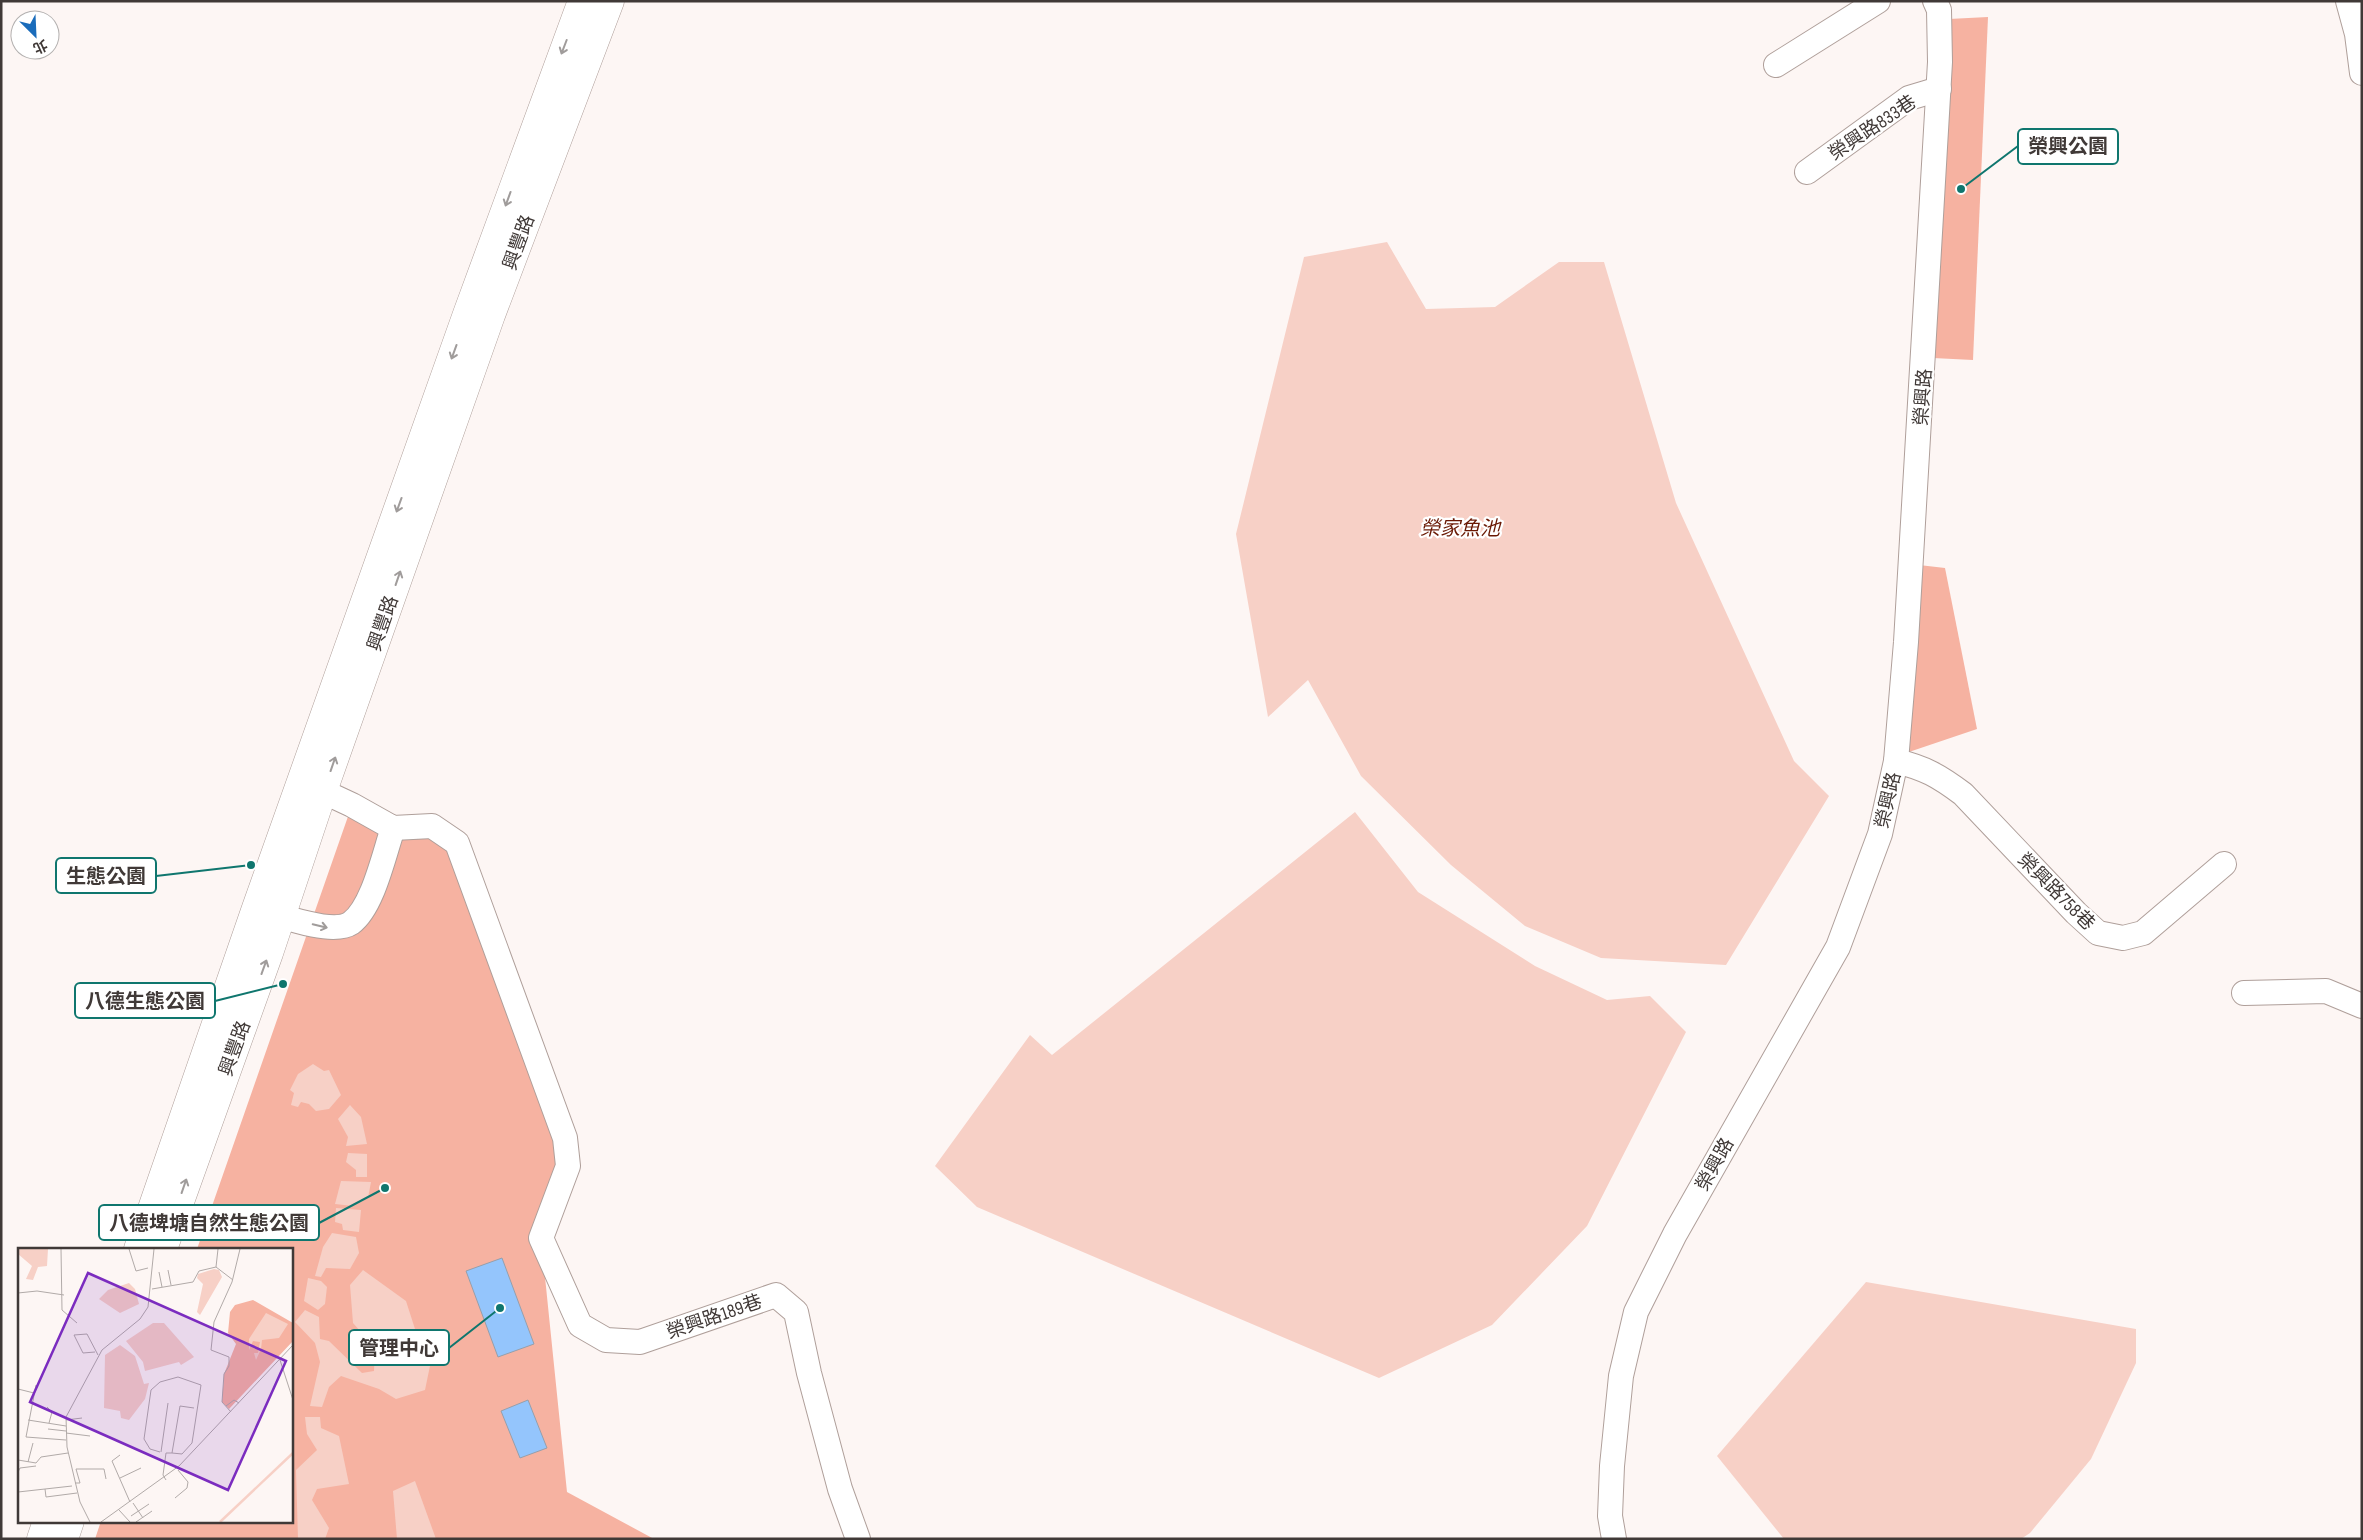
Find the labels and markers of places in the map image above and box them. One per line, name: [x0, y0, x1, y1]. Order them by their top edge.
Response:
callout: 榮興公園: [2018, 129, 2118, 164]
callout: 生態公園: [56, 858, 156, 893]
callout: 八德生態公園: [75, 983, 215, 1018]
callout: 八德埤塘自然生態公園: [99, 1205, 319, 1240]
callout: 管理中心: [349, 1330, 449, 1365]

